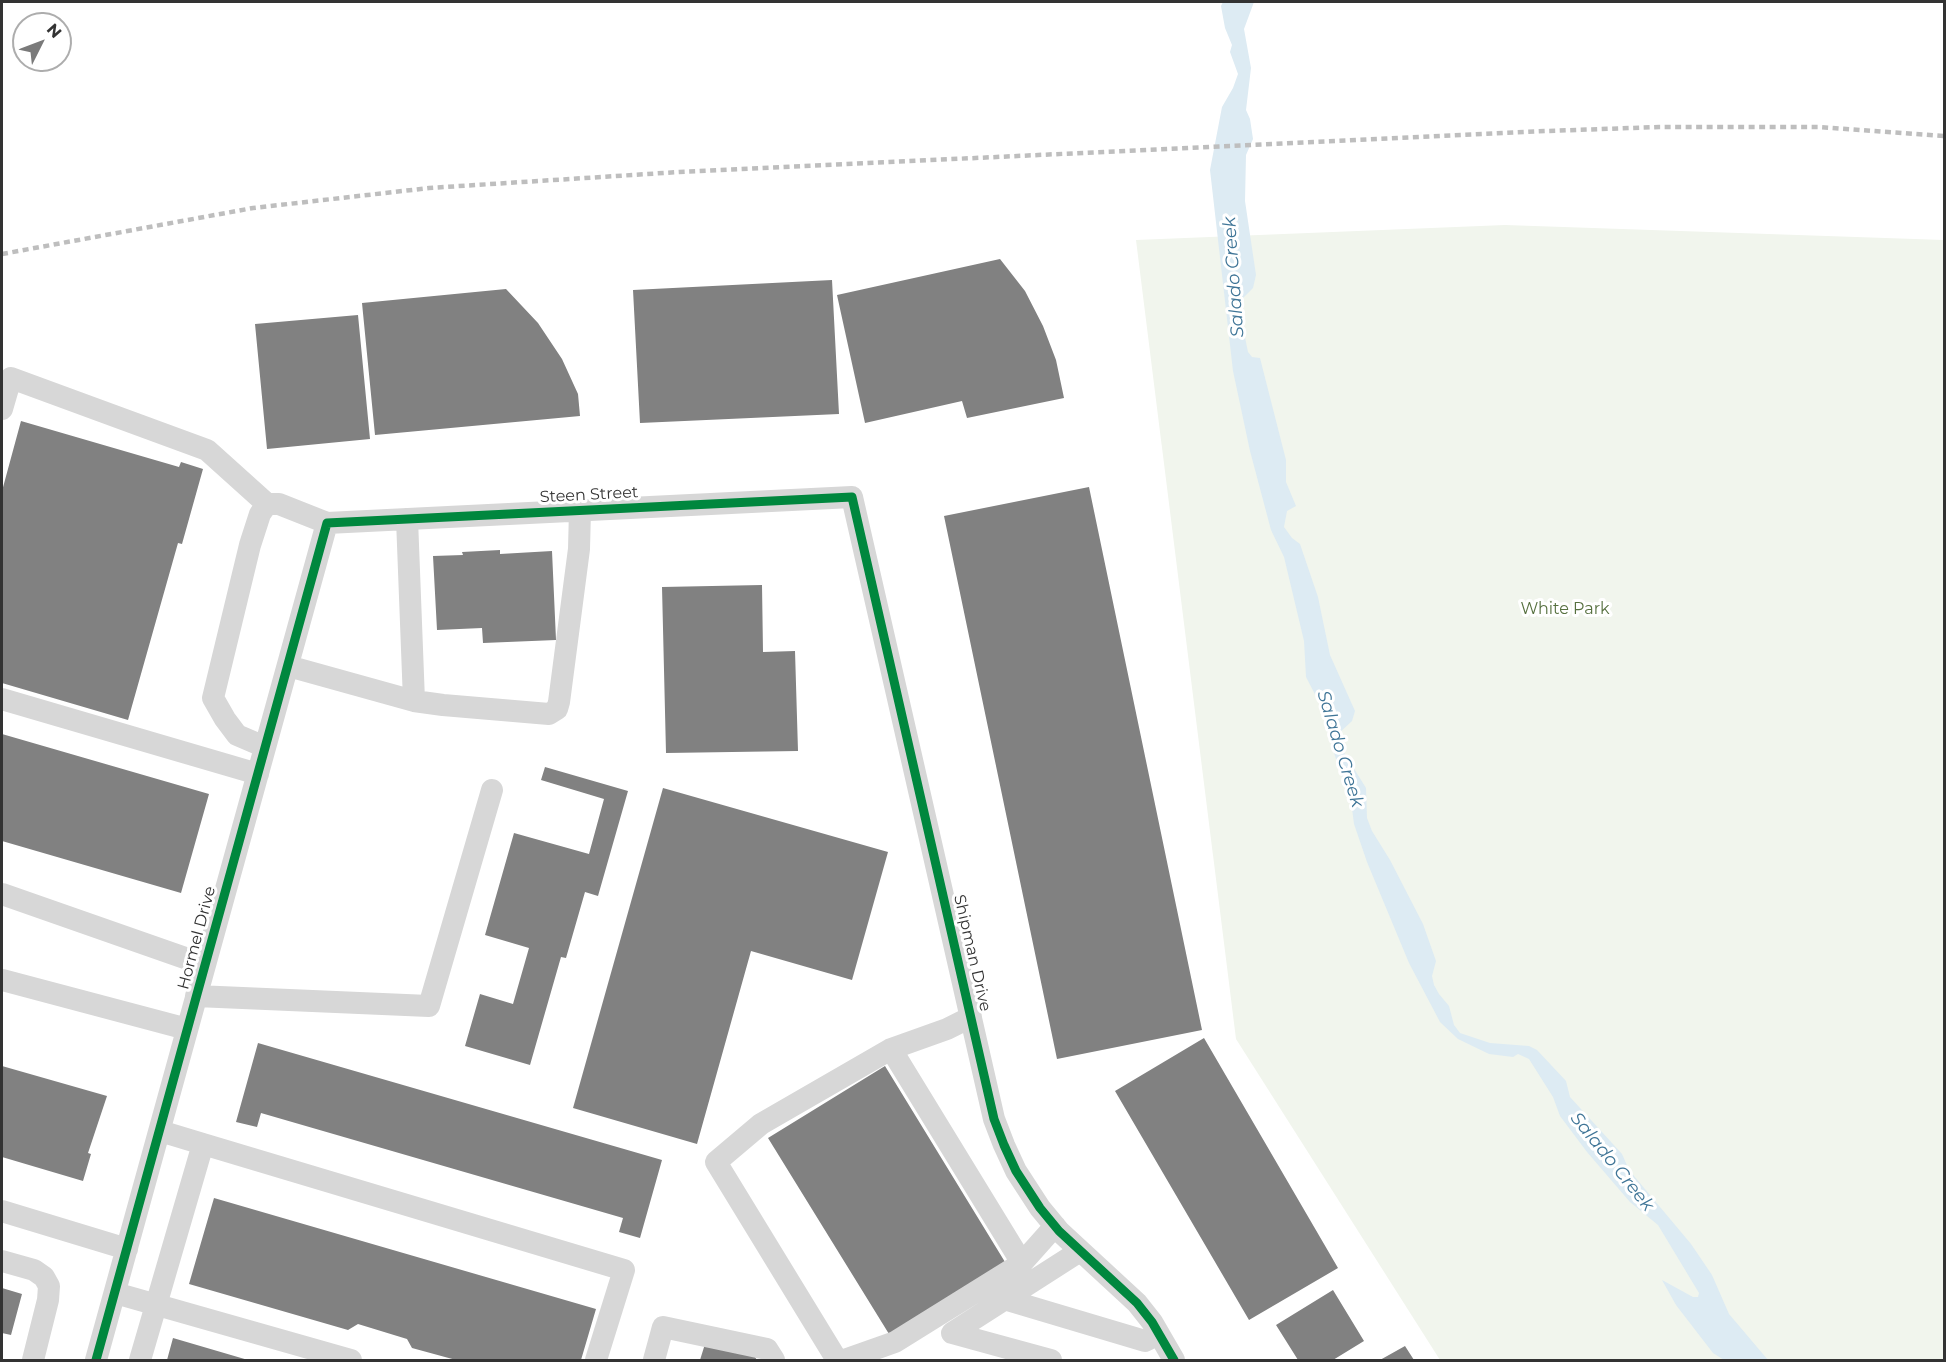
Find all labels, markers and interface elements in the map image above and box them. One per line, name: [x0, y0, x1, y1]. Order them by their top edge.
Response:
north arrow: [12, 12, 72, 72]
text: N: [43, 20, 66, 42]
water label: Salado Creek: [1219, 216, 1249, 338]
street label: Steen Street: [539, 483, 639, 507]
park label: White Park: [1520, 599, 1610, 619]
water label: Salado Creek: [1312, 688, 1368, 810]
street label: Hormel Drive: [174, 884, 220, 992]
street label: Shipman Drive: [949, 893, 995, 1013]
water label: Salado Creek: [1566, 1108, 1658, 1216]

